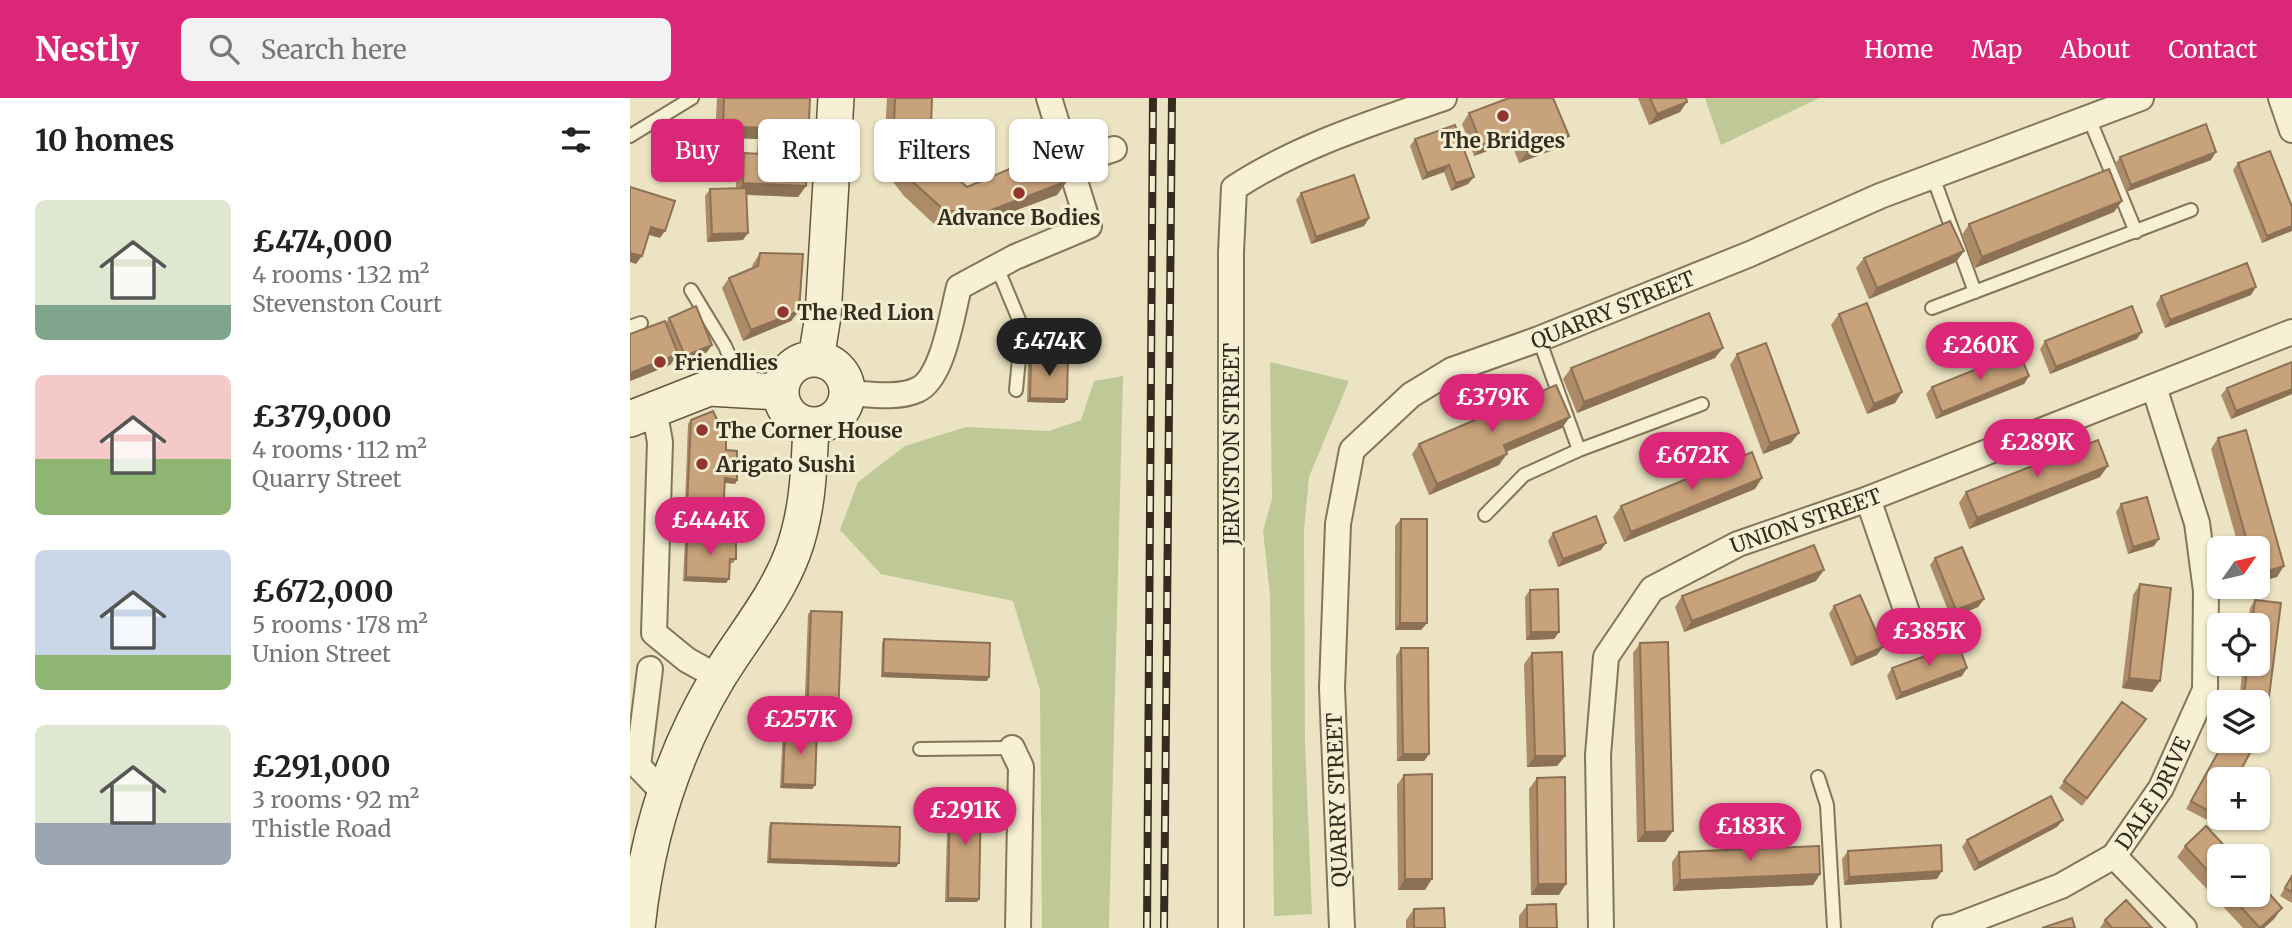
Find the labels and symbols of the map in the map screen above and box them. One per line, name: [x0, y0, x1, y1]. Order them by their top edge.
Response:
marker: The Bridges: [1495, 108, 1511, 124]
place label: The Bridges: [1441, 127, 1566, 154]
marker: Advance Bodies: [1011, 185, 1027, 201]
place label: Advance Bodies: [936, 204, 1101, 231]
street label: QUARRY STREET: [1527, 264, 1699, 354]
place label: The Red Lion: [797, 299, 934, 326]
marker: The Red Lion: [775, 304, 791, 320]
pin: £474K: [1000, 318, 1098, 378]
pin: £260K: [1931, 322, 2029, 382]
street label: JERVISTON STREET: [1218, 342, 1245, 546]
place label: Friendlies: [674, 349, 778, 376]
marker: Friendlies: [652, 354, 668, 370]
pin: £379K: [1443, 374, 1541, 434]
place label: The Corner House: [716, 417, 903, 444]
pin: £289K: [1988, 420, 2086, 479]
marker: The Corner House: [694, 422, 710, 438]
pin: £672K: [1643, 432, 1741, 492]
place label: Arigato Sushi: [715, 451, 855, 478]
marker: Arigato Sushi: [694, 456, 710, 472]
street label: UNION STREET: [1726, 482, 1885, 559]
pin: £444K: [661, 498, 759, 557]
north arrow: [2207, 536, 2270, 598]
pin: £385K: [1880, 608, 1978, 668]
pin: £257K: [751, 696, 849, 756]
street label: QUARRY STREET: [1320, 712, 1354, 888]
street label: DALE DRIVE: [2109, 731, 2196, 855]
pin: £291K: [916, 788, 1014, 847]
pin: £183K: [1701, 804, 1799, 863]

